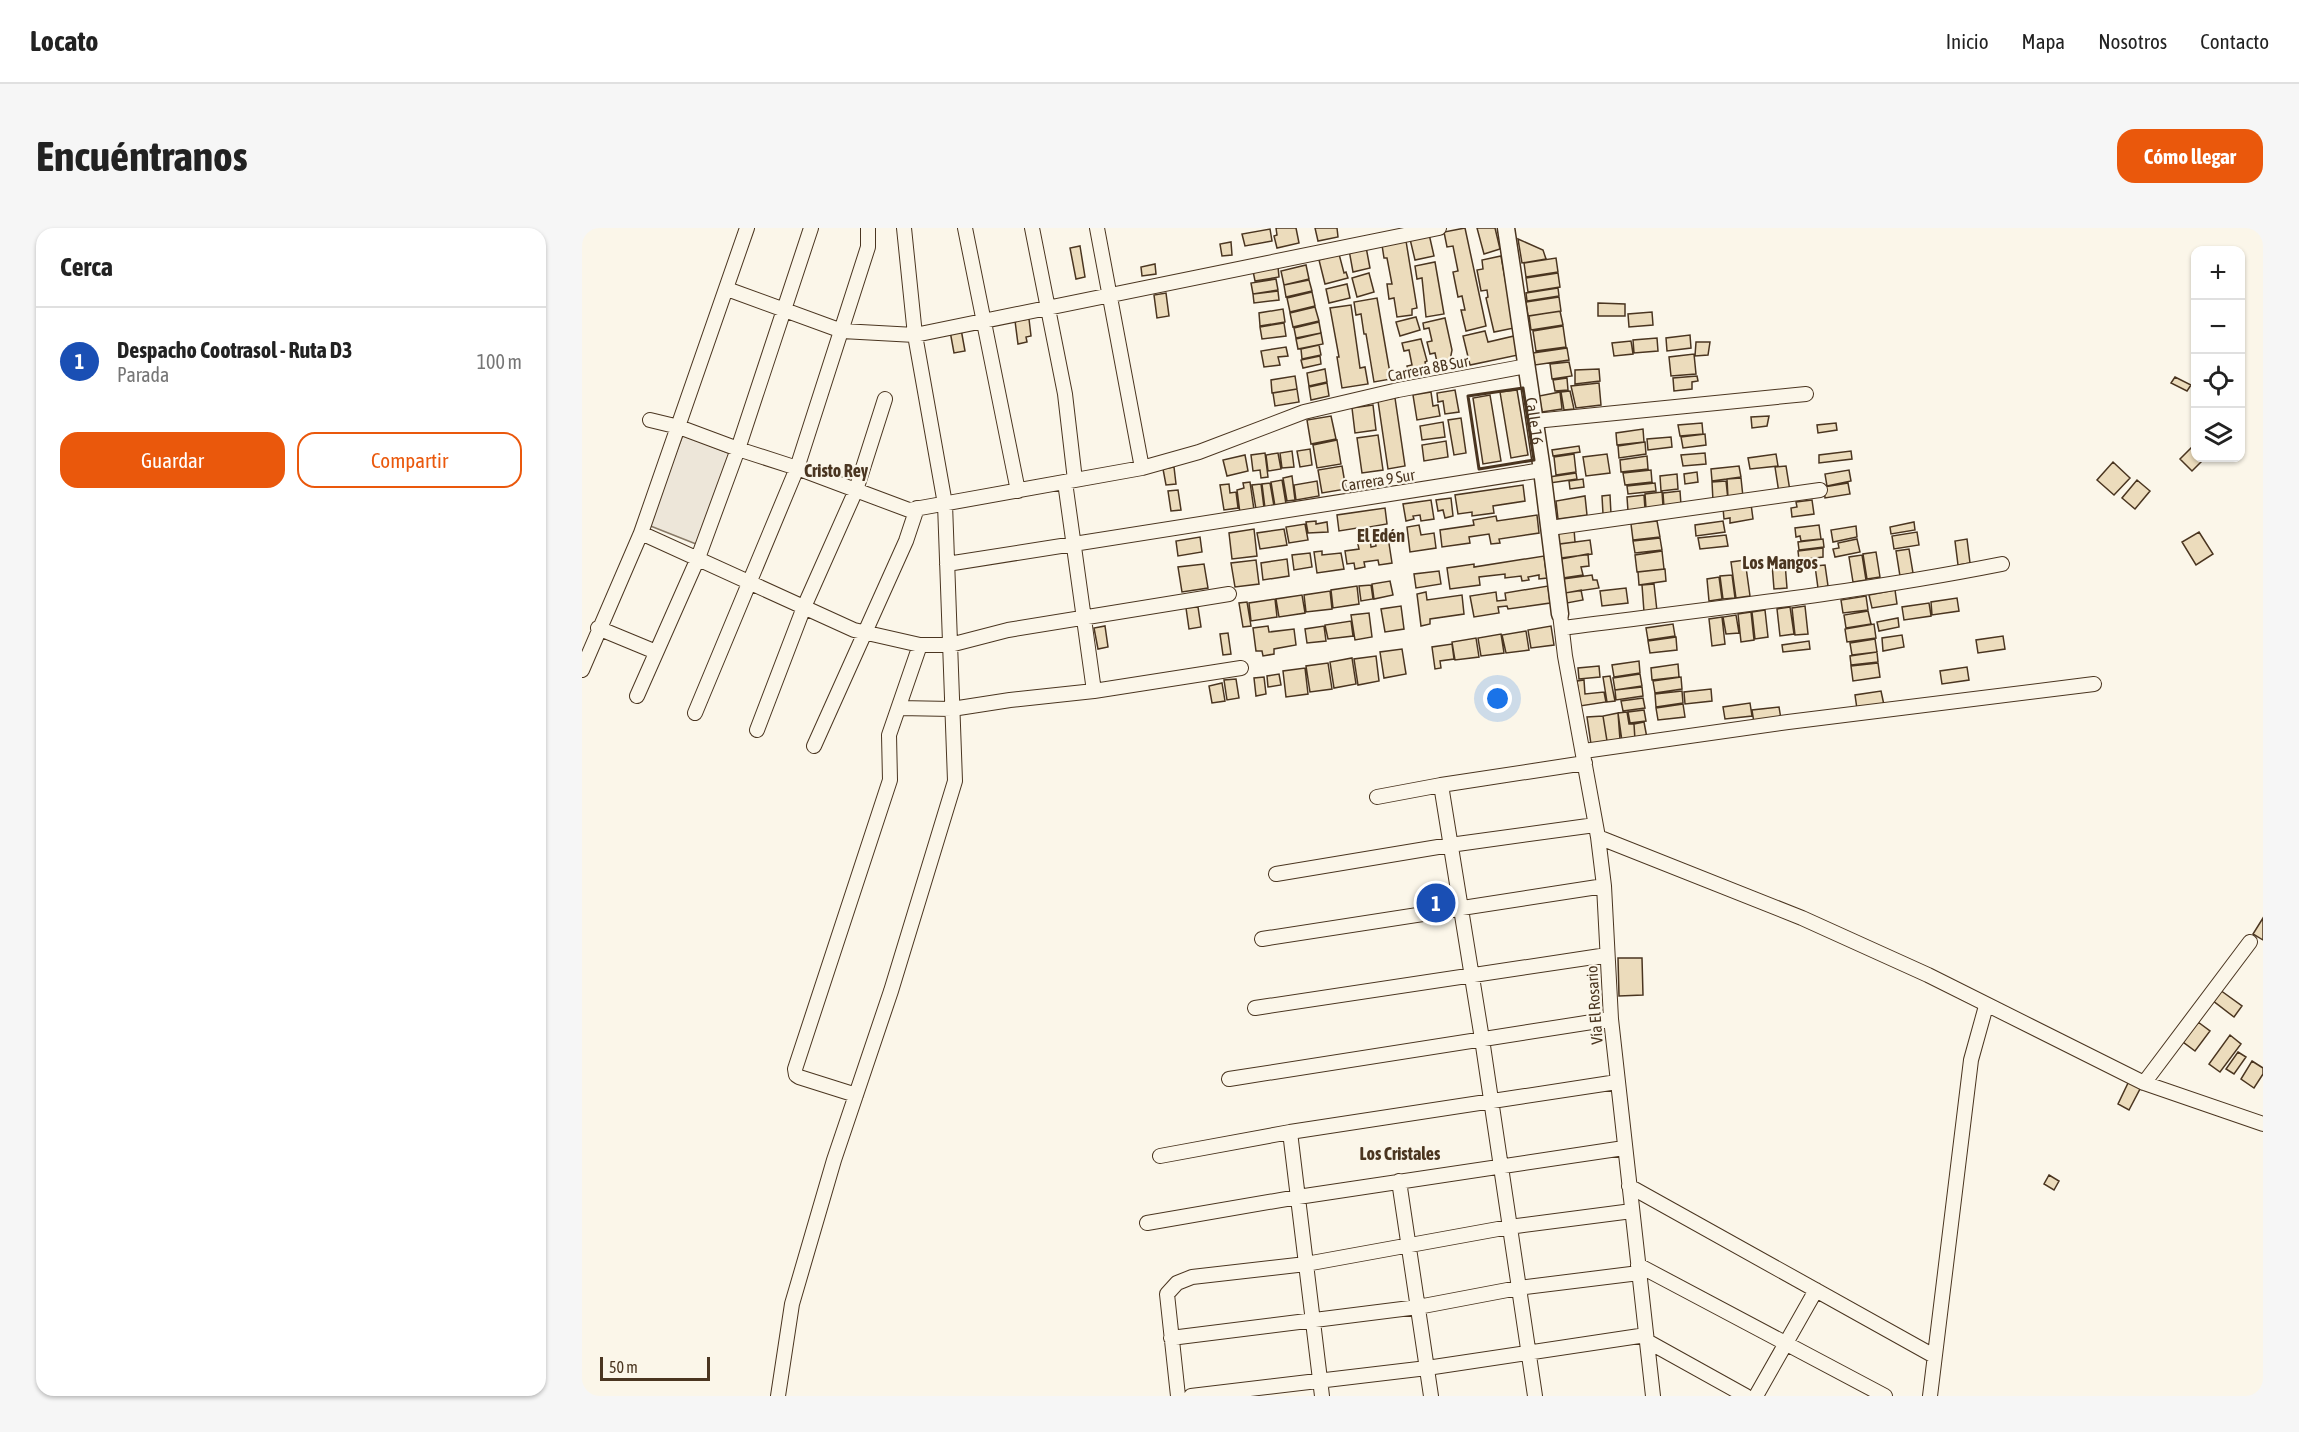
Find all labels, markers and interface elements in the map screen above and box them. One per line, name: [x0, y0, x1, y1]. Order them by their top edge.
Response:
text: Locato: [30, 25, 98, 57]
text: Inicio: [1946, 29, 1989, 53]
text: Mapa: [2022, 29, 2065, 53]
text: Nosotros: [2098, 29, 2167, 53]
text: Contacto: [2200, 29, 2269, 53]
button: Cómo llegar: [2117, 129, 2263, 183]
text: Encuéntranos: [36, 132, 248, 180]
map controls: [2191, 246, 2245, 462]
button: +: [2191, 246, 2245, 300]
text: Cerca: [60, 252, 113, 282]
button: −: [2191, 300, 2245, 354]
text: Despacho Cootrasol - Ruta D3: [117, 337, 352, 363]
text: 1: [75, 350, 84, 373]
text: 100 m: [477, 350, 522, 373]
street label: Carrera 8B Sur: [1386, 351, 1470, 385]
button: locate: [2191, 354, 2245, 408]
text: Parada: [117, 363, 169, 386]
street label: Calle 16: [1522, 396, 1547, 446]
button: layers: [2191, 408, 2245, 462]
button: Guardar: [60, 432, 285, 488]
button: Compartir: [297, 432, 522, 488]
district label: Cristo Rey: [804, 460, 869, 481]
street label: Carrera 9 Sur: [1340, 465, 1416, 495]
district label: El Edén: [1357, 525, 1405, 546]
district label: Los Mangos: [1742, 552, 1818, 573]
your location: [1483, 684, 1512, 713]
pin: 1: [1416, 880, 1456, 926]
street label: Vía El Rosario: [1582, 965, 1606, 1045]
district label: Los Cristales: [1360, 1143, 1441, 1164]
scale bar: [600, 1354, 710, 1382]
text: 50 m: [609, 1358, 638, 1376]

